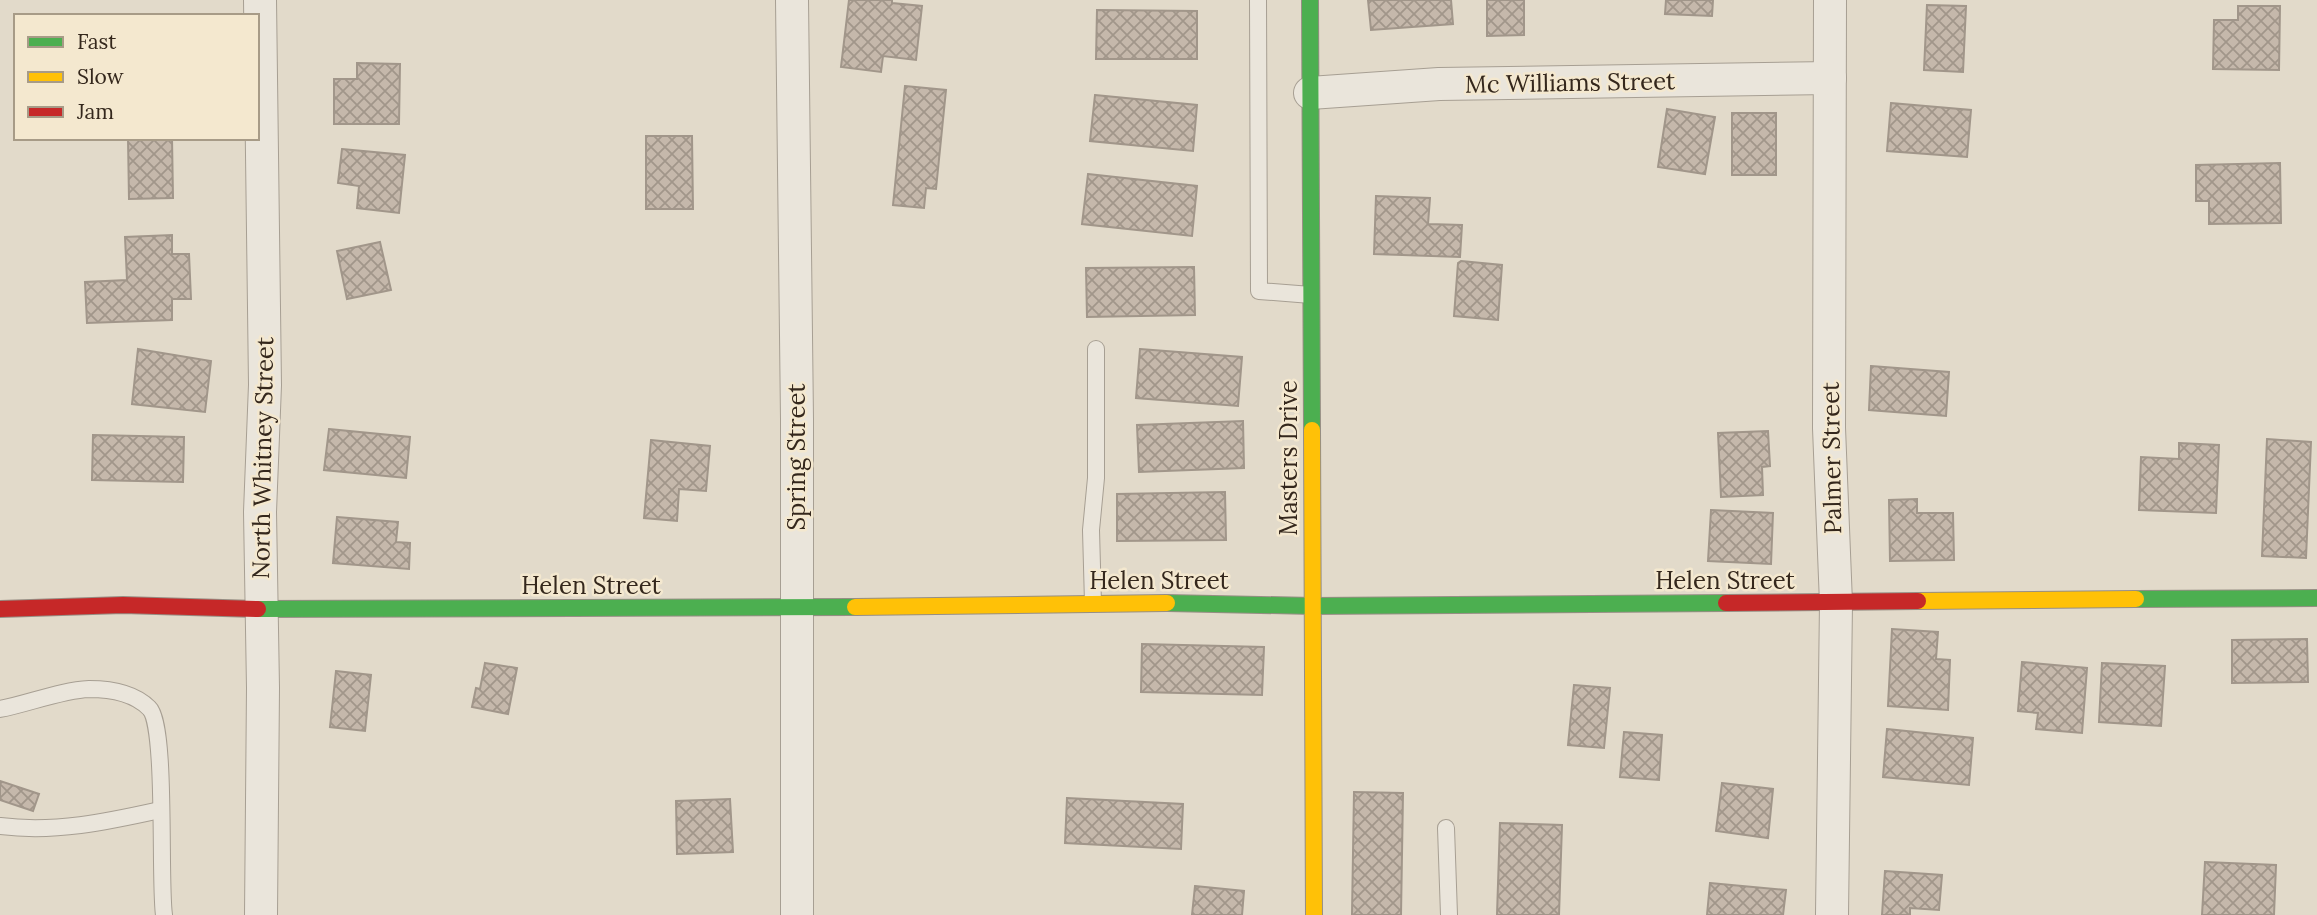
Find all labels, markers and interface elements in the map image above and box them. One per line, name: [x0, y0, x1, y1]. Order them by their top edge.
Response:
legend: [14, 14, 259, 140]
text: Fast: [77, 28, 117, 55]
text: Slow: [77, 63, 124, 90]
street label: Mc Williams Street: [1465, 65, 1676, 100]
text: Jam: [76, 98, 114, 125]
street label: North Whitney Street: [245, 336, 280, 579]
street label: Masters Drive: [1273, 380, 1304, 536]
street label: Palmer Street: [1815, 381, 1848, 535]
street label: Spring Street: [781, 383, 812, 531]
street label: Helen Street: [1089, 565, 1230, 596]
street label: Helen Street: [1655, 565, 1796, 596]
street label: Helen Street: [521, 570, 662, 601]

